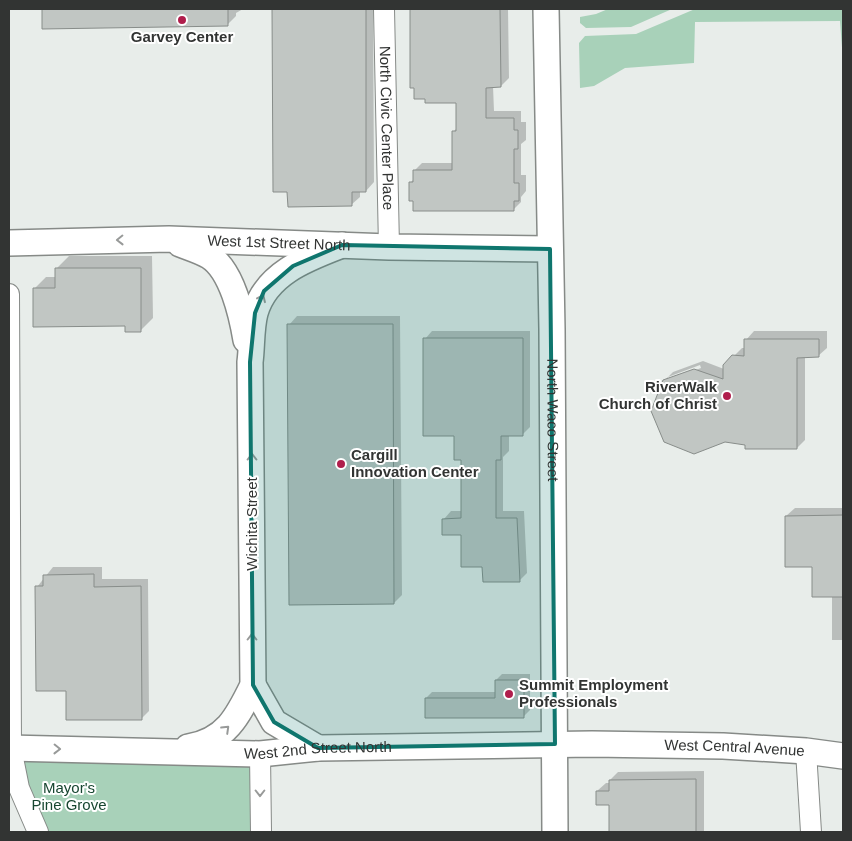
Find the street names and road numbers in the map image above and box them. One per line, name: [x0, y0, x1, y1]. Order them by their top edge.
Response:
street label: North Civic Center Place: [377, 46, 397, 210]
street label: West 1st Street North: [207, 231, 351, 254]
street label: North Waco Street: [544, 358, 562, 482]
street label: Wichita Street: [243, 476, 260, 571]
street label: West Central Avenue: [664, 736, 805, 759]
street label: West 2nd Street North: [244, 738, 392, 762]

